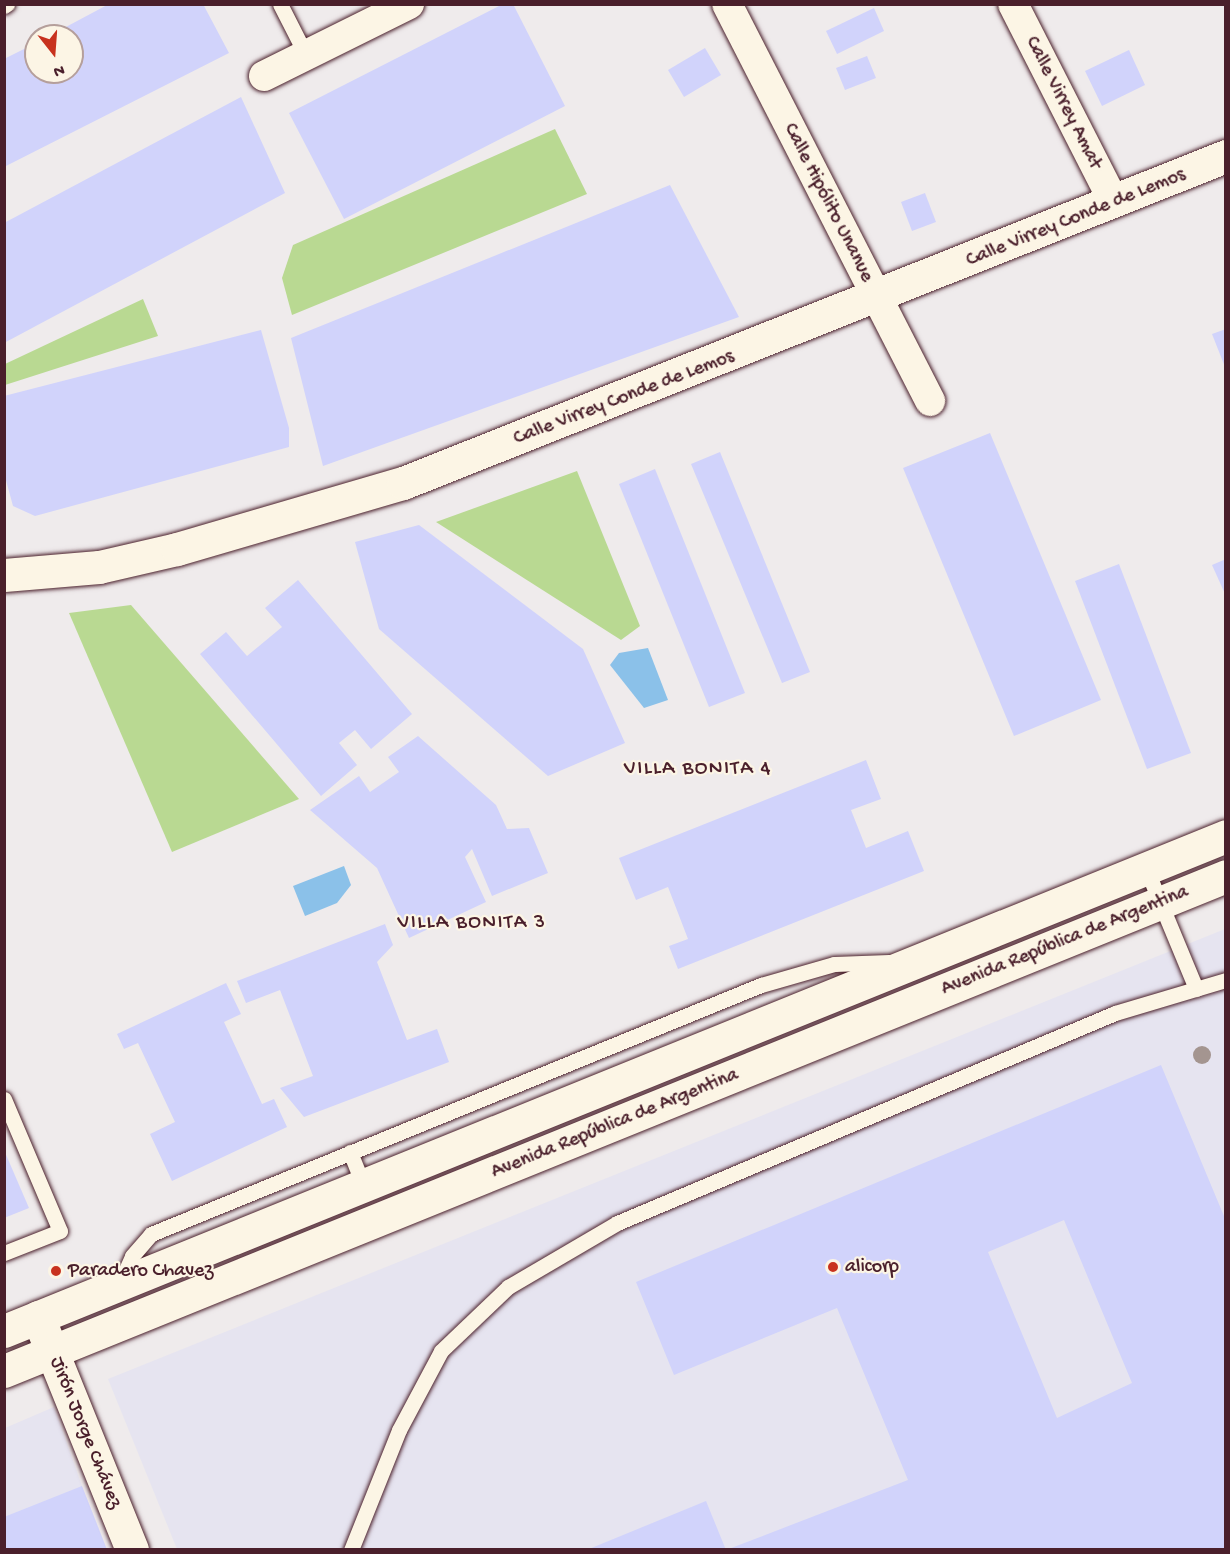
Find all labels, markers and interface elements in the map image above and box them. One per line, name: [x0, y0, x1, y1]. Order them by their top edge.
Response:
north arrow: [24, 24, 84, 84]
street label: Calle Virrey Amat: [1019, 33, 1107, 173]
text: N: [51, 59, 67, 80]
street label: Calle Hipólito Unanue: [778, 120, 878, 286]
street label: Calle Virrey Conde de Lemos: [963, 163, 1189, 273]
street label: Calle Virrey Conde de Lemos: [510, 345, 738, 451]
district label: VILLA BONITA 4: [624, 757, 772, 783]
street label: Avenida República de Argentina: [938, 880, 1192, 1002]
district label: VILLA BONITA 3: [398, 911, 546, 937]
street label: Avenida República de Argentina: [488, 1063, 742, 1185]
place label: alicorp: [845, 1255, 899, 1279]
place label: Paradero Chavez: [68, 1259, 213, 1283]
marker: alicorp: [826, 1260, 840, 1274]
marker: Paradero Chavez: [49, 1264, 63, 1278]
street label: Jirón Jorge Chávez: [44, 1354, 126, 1512]

